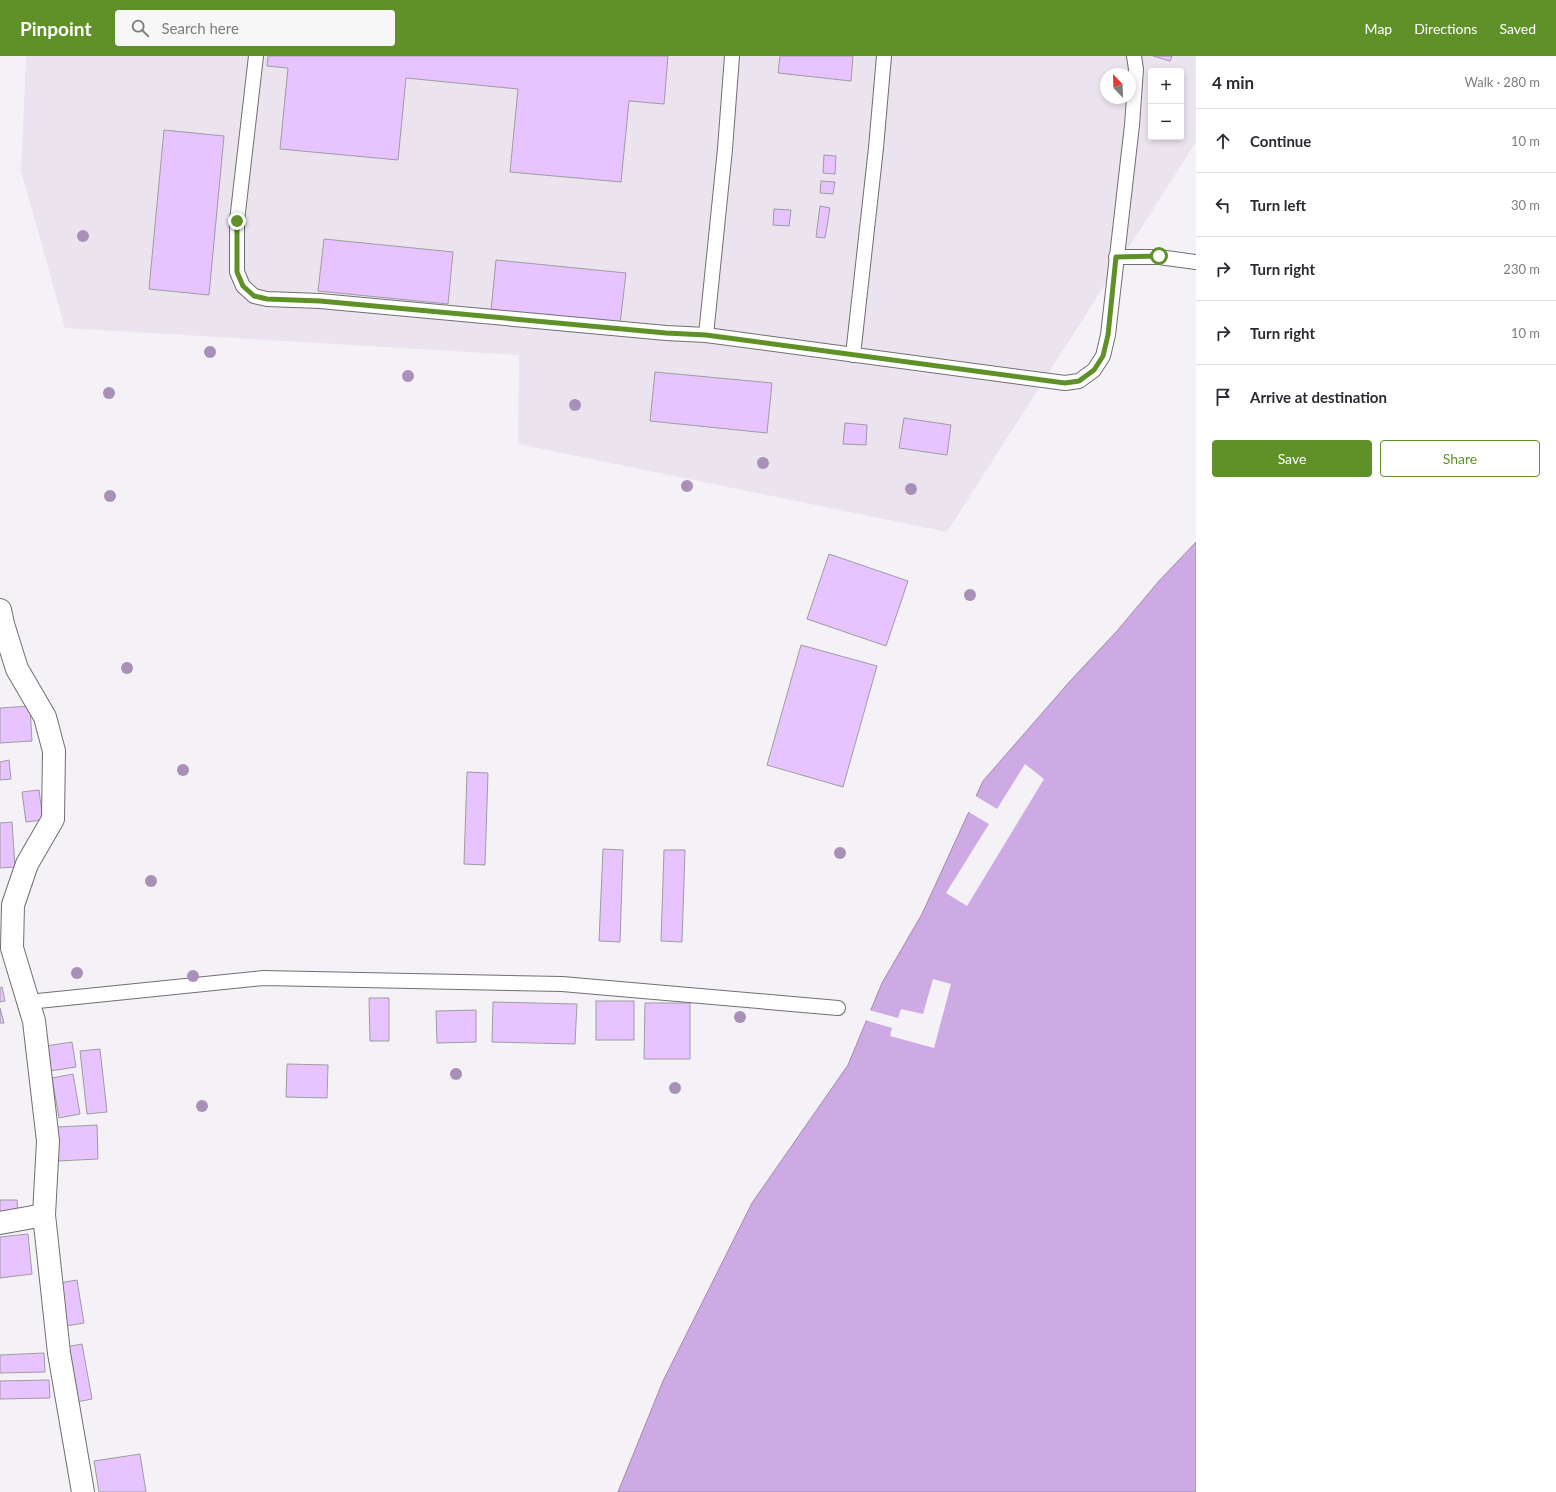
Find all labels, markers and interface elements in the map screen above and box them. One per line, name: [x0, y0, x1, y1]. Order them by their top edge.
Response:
search box: [115, 10, 395, 46]
text: Pinpoint: [20, 17, 91, 40]
icon: search: [129, 17, 151, 39]
text: Search here: [161, 19, 239, 37]
text: Map: [1365, 20, 1392, 37]
text: Directions: [1414, 20, 1477, 37]
text: Saved: [1499, 20, 1536, 37]
north arrow: [1100, 68, 1136, 104]
map controls: [1148, 68, 1184, 140]
button: +: [1148, 68, 1184, 104]
text: 4 min: [1212, 72, 1254, 93]
text: Walk · 280 m: [1464, 74, 1540, 90]
button: −: [1148, 104, 1184, 140]
icon: ahead: [1212, 130, 1234, 152]
text: Continue: [1250, 132, 1311, 150]
text: 10 m: [1511, 133, 1540, 149]
icon: left: [1212, 194, 1234, 216]
text: Turn left: [1250, 196, 1306, 214]
text: 30 m: [1511, 197, 1540, 213]
route end: [228, 212, 246, 230]
route start: [1150, 247, 1168, 265]
icon: right: [1212, 258, 1234, 280]
text: Turn right: [1250, 260, 1315, 278]
text: 230 m: [1503, 261, 1540, 277]
icon: right: [1212, 322, 1234, 344]
text: Turn right: [1250, 324, 1315, 342]
text: 10 m: [1511, 325, 1540, 341]
icon: arrive: [1212, 386, 1234, 408]
text: Arrive at destination: [1250, 388, 1387, 406]
button: Save: [1212, 440, 1372, 477]
button: Share: [1380, 440, 1540, 477]

